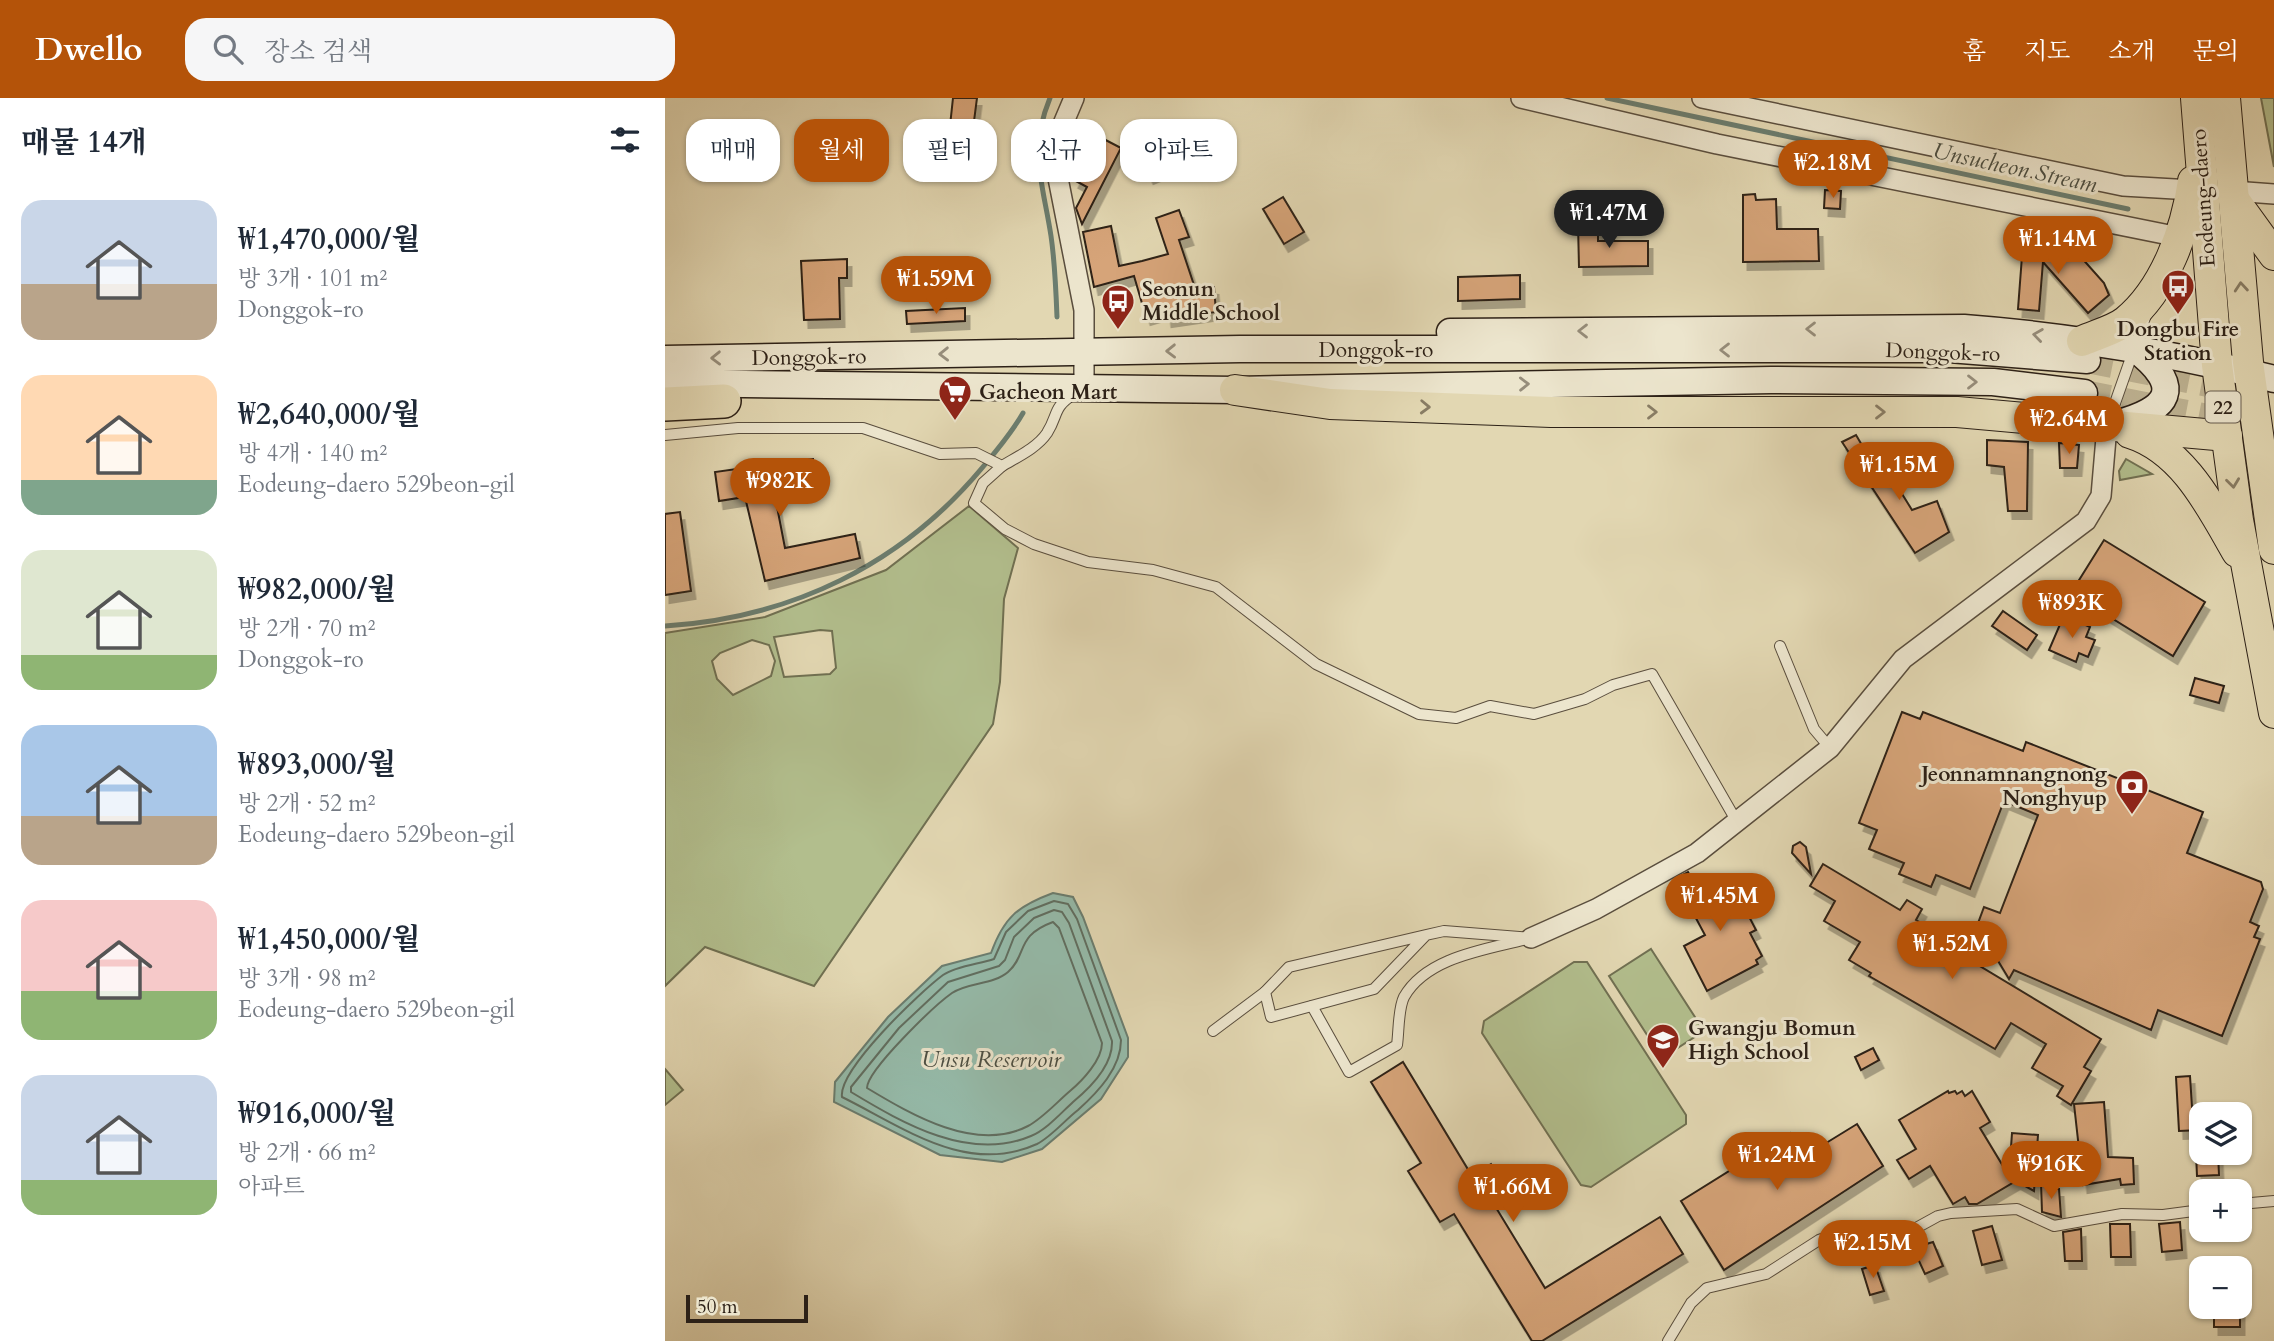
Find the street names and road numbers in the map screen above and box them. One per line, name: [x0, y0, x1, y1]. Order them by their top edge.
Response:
street label: Eodeung-daero: [2184, 128, 2223, 268]
street label: Donggok-ro: [1319, 336, 1433, 365]
street label: Donggok-ro: [1885, 336, 2001, 369]
street label: Donggok-ro: [751, 342, 867, 373]
road number: 22: [2205, 392, 2241, 422]

